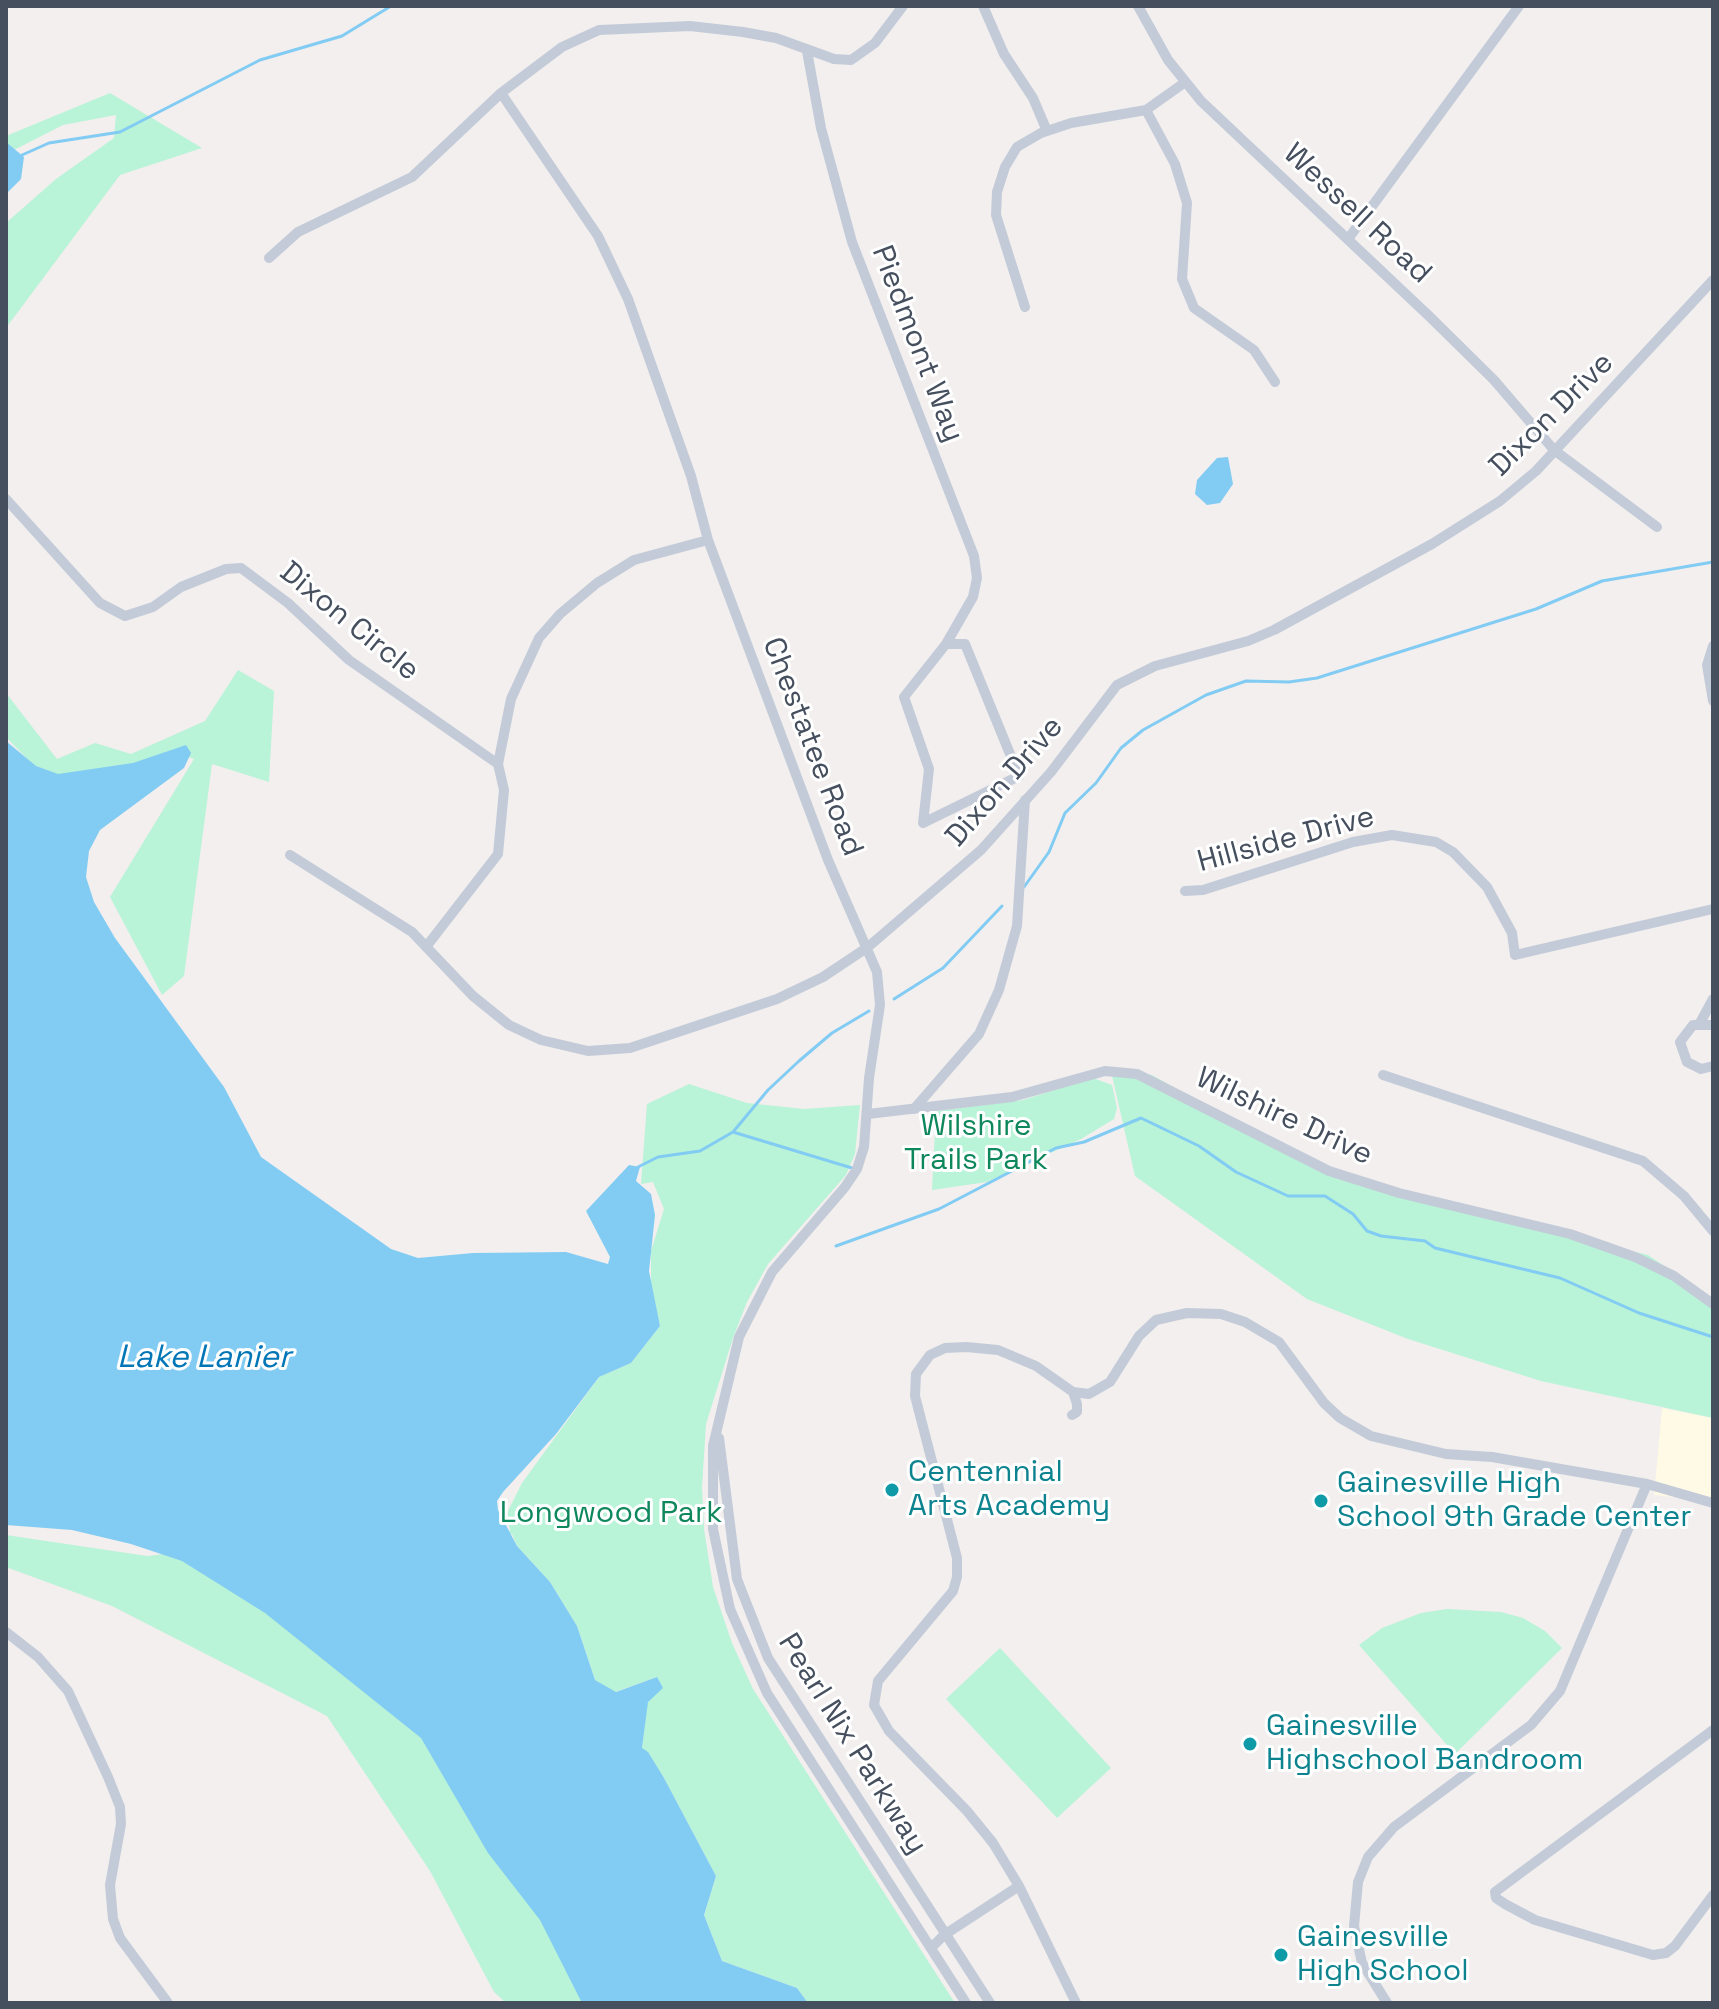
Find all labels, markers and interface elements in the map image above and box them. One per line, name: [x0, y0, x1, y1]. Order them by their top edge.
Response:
street label: Wessell Road: [1276, 136, 1438, 292]
street label: Piedmont Way: [863, 241, 971, 447]
street label: Dixon Drive: [1483, 346, 1621, 484]
street label: Dixon Circle: [272, 555, 426, 689]
street label: Chestatee Road: [754, 633, 870, 861]
street label: Dixon Drive: [939, 710, 1071, 854]
street label: Hillside Drive: [1194, 799, 1378, 881]
street label: Wilshire Drive: [1190, 1060, 1378, 1174]
park label: Wilshire Trails Park: [904, 1109, 1048, 1180]
water label: Lake Lanier: [117, 1339, 291, 1377]
place label: Centennial Arts Academy: [908, 1455, 1110, 1526]
place label: Gainesville High School 9th Grade Center: [1337, 1466, 1692, 1536]
marker: Centennial Arts Academy: [883, 1481, 901, 1499]
marker: Gainesville High School 9th Grade Center: [1312, 1492, 1330, 1510]
park label: Longwood Park: [500, 1496, 722, 1532]
street label: Pearl Nix Parkway: [770, 1627, 934, 1861]
place label: Gainesville Highschool Bandroom: [1266, 1709, 1583, 1780]
marker: Gainesville Highschool Bandroom: [1241, 1735, 1259, 1753]
place label: Gainesville High School: [1297, 1920, 1469, 1990]
marker: Gainesville High School: [1272, 1946, 1290, 1964]

